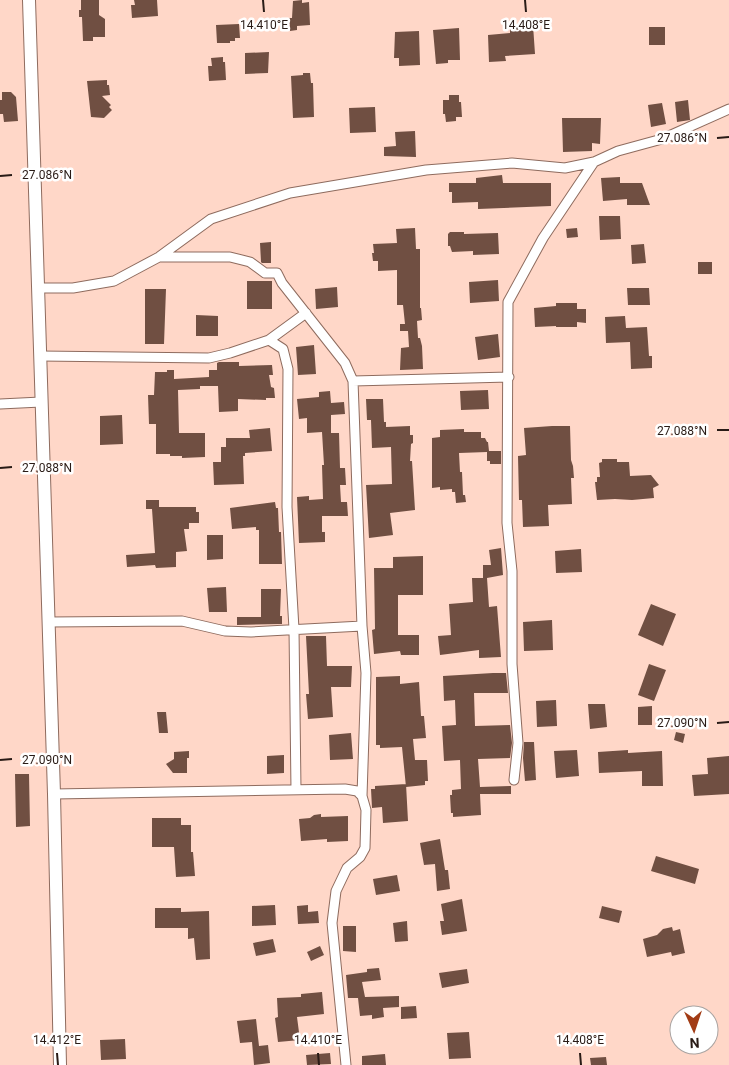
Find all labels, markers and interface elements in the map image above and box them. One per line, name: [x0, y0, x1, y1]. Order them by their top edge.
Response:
text: 14.410°E: [240, 18, 288, 32]
text: 14.408°E: [502, 18, 550, 32]
text: 27.086°N: [657, 131, 707, 145]
text: 27.086°N: [22, 168, 72, 182]
text: 27.088°N: [657, 424, 707, 438]
text: 27.088°N: [22, 461, 72, 475]
text: 27.090°N: [657, 716, 707, 730]
text: 27.090°N: [22, 753, 72, 767]
north arrow: [669, 1005, 719, 1055]
text: 14.412°E: [33, 1033, 81, 1047]
text: 14.410°E: [294, 1033, 342, 1047]
text: 14.408°E: [556, 1033, 604, 1047]
text: N: [689, 1035, 700, 1051]

